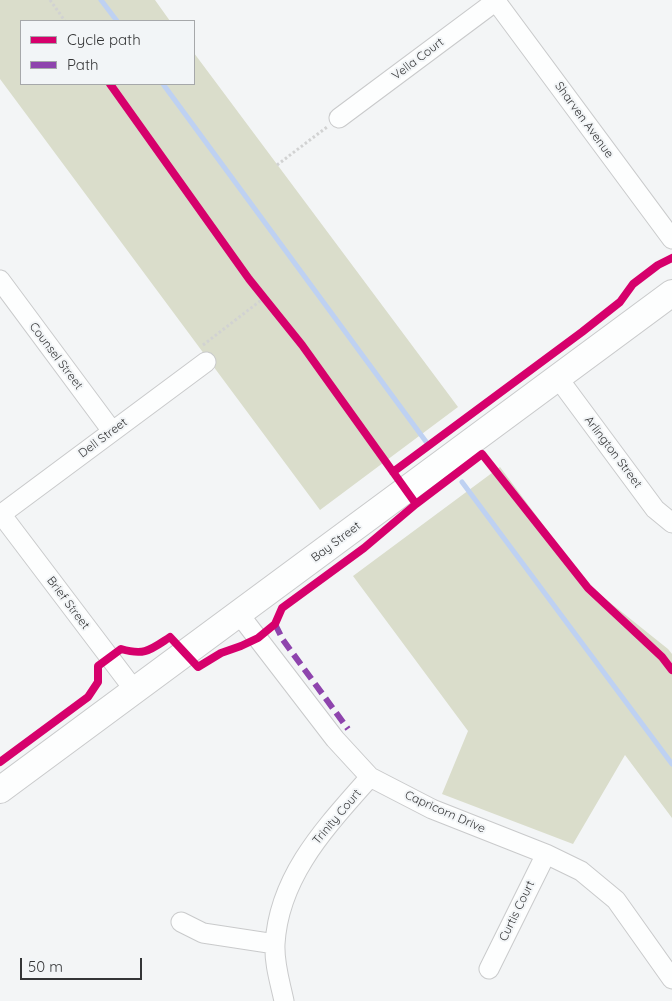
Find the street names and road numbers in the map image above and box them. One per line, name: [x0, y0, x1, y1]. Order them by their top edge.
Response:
street label: Vella Court: [389, 35, 447, 83]
street label: Sharven Avenue: [552, 79, 616, 161]
street label: Counsel Street: [26, 320, 86, 392]
street label: Arlington Street: [581, 413, 645, 491]
street label: Dell Street: [76, 415, 130, 461]
street label: Bay Street: [309, 519, 363, 565]
street label: Brief Street: [44, 574, 92, 632]
street label: Trinity Court: [310, 786, 364, 848]
street label: Capricorn Drive: [402, 788, 488, 836]
street label: Curtis Court: [496, 878, 538, 944]

